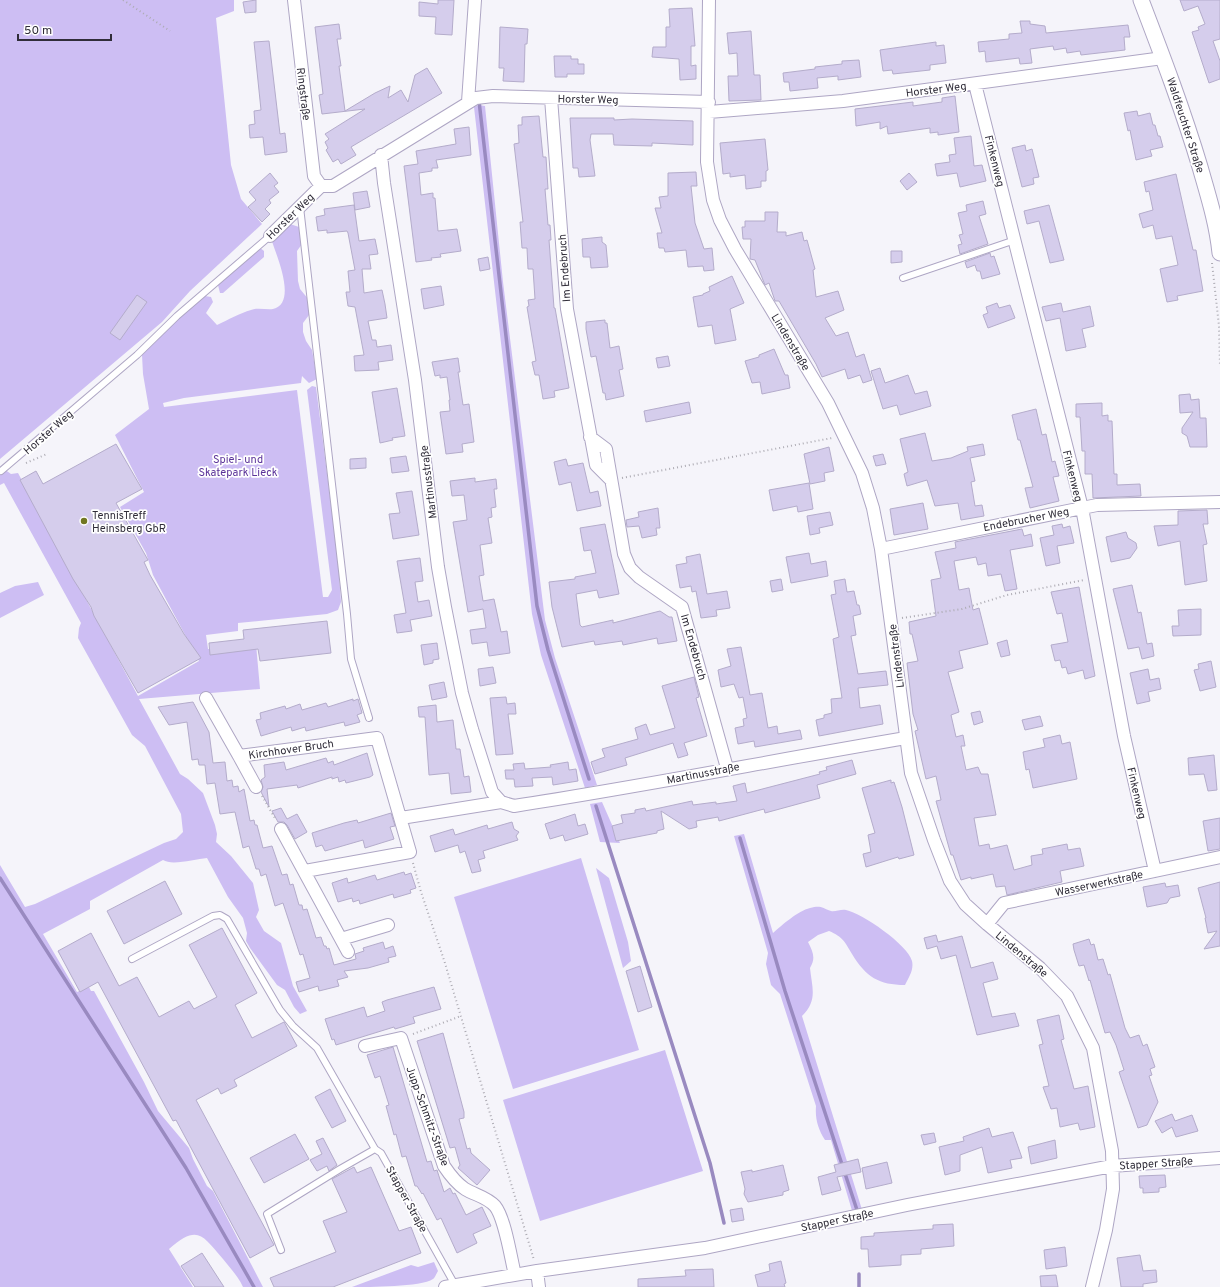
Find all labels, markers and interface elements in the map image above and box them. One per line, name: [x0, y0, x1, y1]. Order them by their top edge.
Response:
scale bar: [18, 16, 111, 42]
text: 50 m: [24, 23, 52, 39]
street label: Ringstraße: [293, 67, 313, 121]
street label: Waldfeuchter Straße: [1163, 76, 1207, 175]
street label: Horster Weg: [905, 79, 967, 101]
street label: Horster Weg: [557, 92, 619, 108]
street label: Finkenweg: [981, 134, 1007, 189]
street label: Horster Weg: [264, 190, 318, 243]
street label: Im Endebruch: [556, 233, 574, 302]
street label: Lindenstraße: [768, 311, 813, 374]
street label: Horster Weg: [21, 407, 76, 458]
street label: Martinusstraße: [418, 444, 440, 519]
street label: Finkenweg: [1059, 449, 1085, 504]
park label: Spiel- und Skatepark Lieck: [198, 453, 278, 480]
street label: Endebrucher Weg: [982, 505, 1070, 535]
place label: TennisTreff Heinsberg GbR: [92, 509, 166, 536]
marker: TennisTreff Heinsberg GbR: [79, 516, 89, 526]
street label: Im Endebruch: [677, 613, 709, 682]
street label: Lindenstraße: [886, 623, 908, 689]
street label: Kirchhover Bruch: [248, 737, 335, 763]
street label: Martinusstraße: [666, 760, 741, 788]
street label: Finkenweg: [1123, 766, 1149, 821]
street label: Wasserwerkstraße: [1054, 868, 1145, 900]
street label: Lindenstraße: [992, 929, 1051, 981]
street label: Jupp-Schmitz-Straße: [403, 1065, 452, 1168]
street label: Stapper Straße: [1119, 1154, 1194, 1174]
street label: Stapper Straße: [382, 1164, 430, 1235]
street label: Stapper Straße: [800, 1206, 875, 1236]

